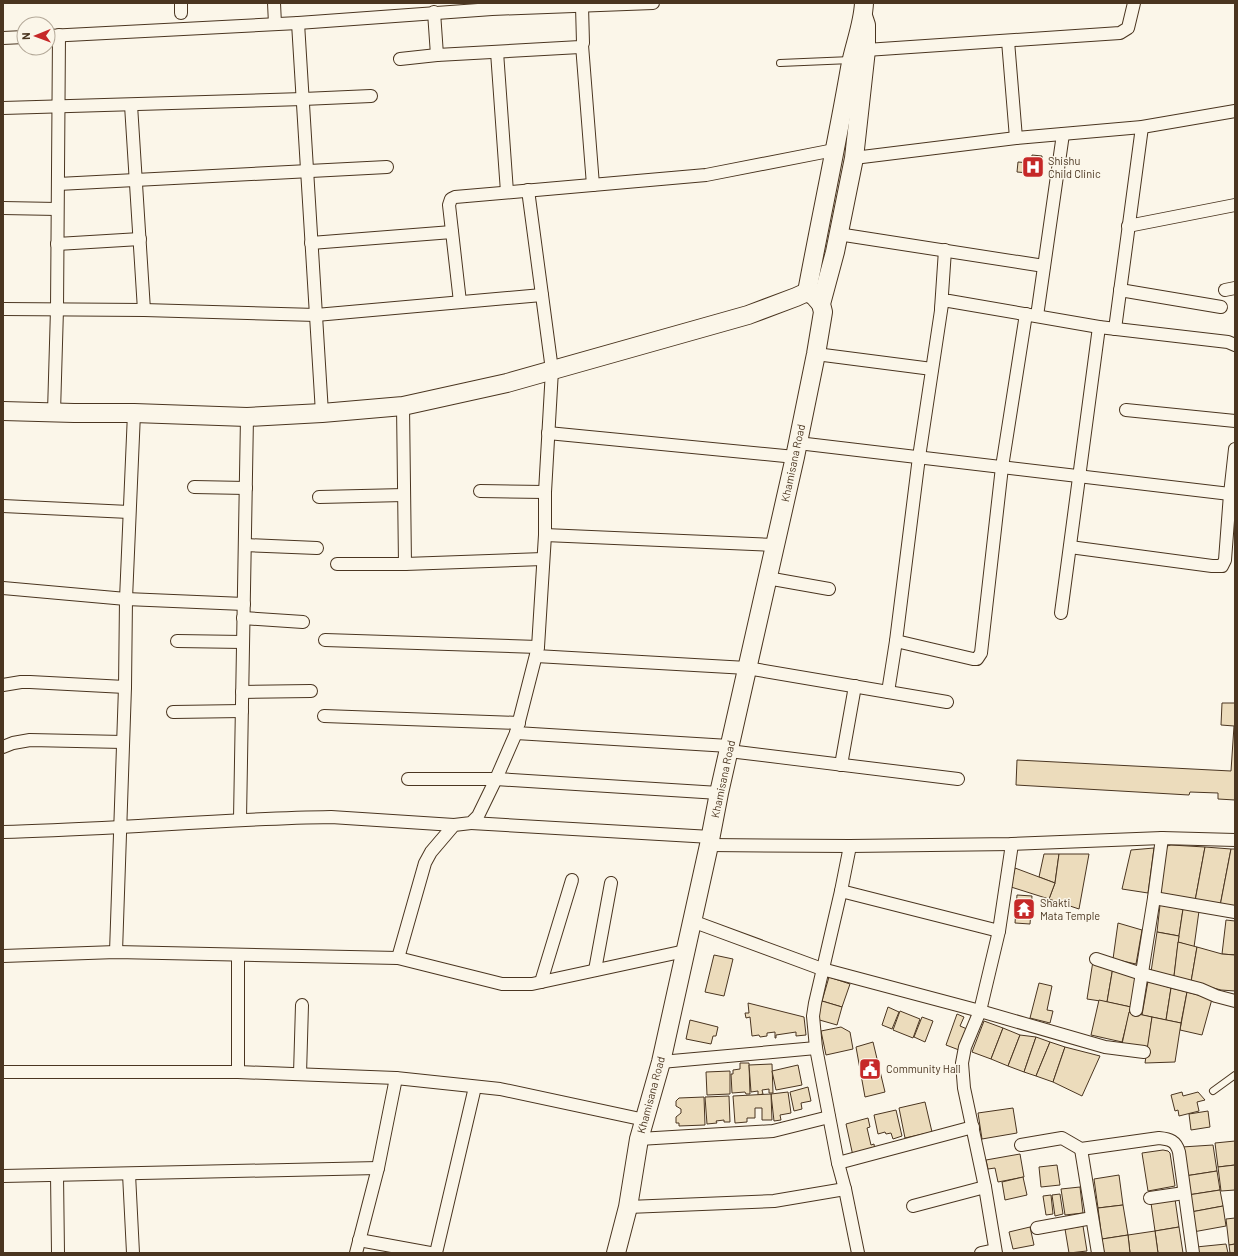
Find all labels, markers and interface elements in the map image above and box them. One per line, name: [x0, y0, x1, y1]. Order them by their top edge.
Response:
north arrow: [16, 16, 56, 56]
text: N: [19, 32, 32, 40]
hospital icon: Shishu Child Clinic: [1020, 154, 1046, 180]
place label: Shishu Child Clinic: [1048, 154, 1101, 180]
street label: Khamisana Road: [778, 423, 807, 503]
street label: Khamisana Road: [708, 739, 737, 819]
temple icon: Shakti Mata Temple: [1011, 896, 1037, 922]
place label: Shakti Mata Temple: [1040, 896, 1100, 922]
street label: Khamisana Road: [634, 1055, 667, 1135]
public building icon: Community Hall: [857, 1056, 883, 1082]
place label: Community Hall: [886, 1062, 961, 1075]

